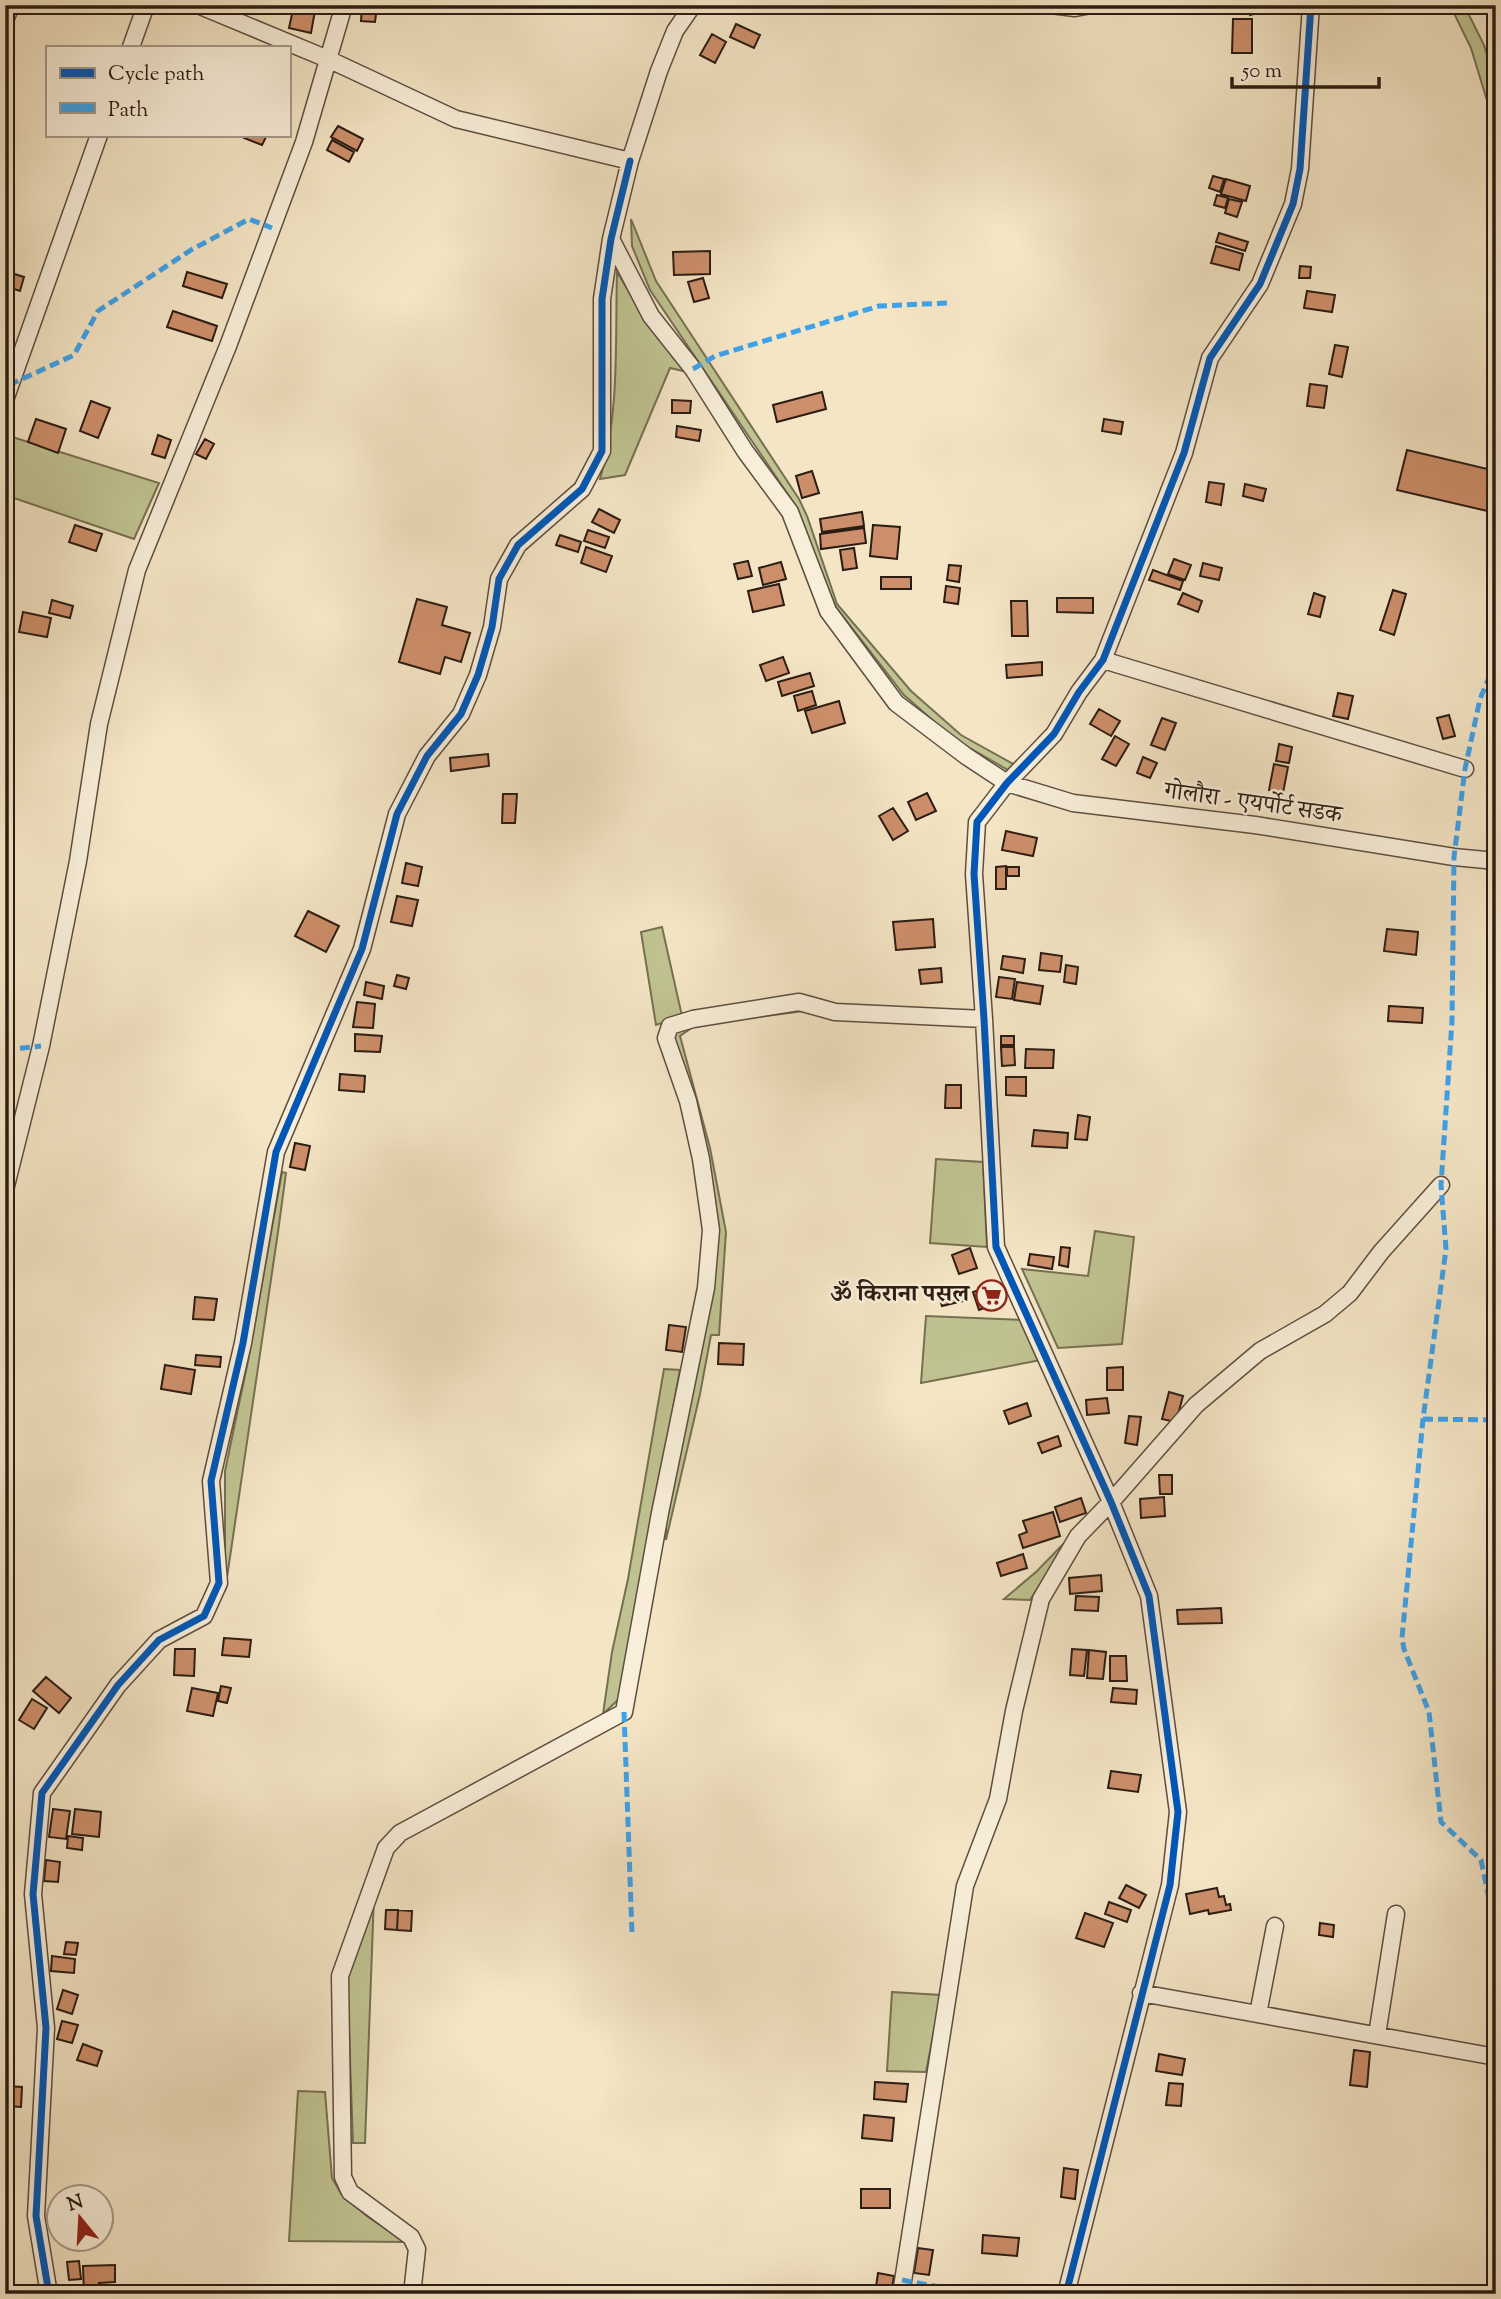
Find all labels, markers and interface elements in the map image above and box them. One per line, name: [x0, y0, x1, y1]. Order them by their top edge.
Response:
legend: [46, 46, 290, 136]
scale bar: [1232, 46, 1378, 90]
text: 50 m: [1241, 57, 1282, 87]
text: Cycle path: [108, 60, 205, 90]
text: Path: [108, 96, 149, 126]
street label: गोलौरा - एयर्पोर्ट सडक: [1161, 775, 1346, 834]
place label: ॐ किराना पसल: [829, 1278, 971, 1312]
supermarket icon: ॐ किराना पसल: [975, 1278, 1009, 1312]
north arrow: [46, 2184, 116, 2254]
text: N: [64, 2189, 87, 2219]

